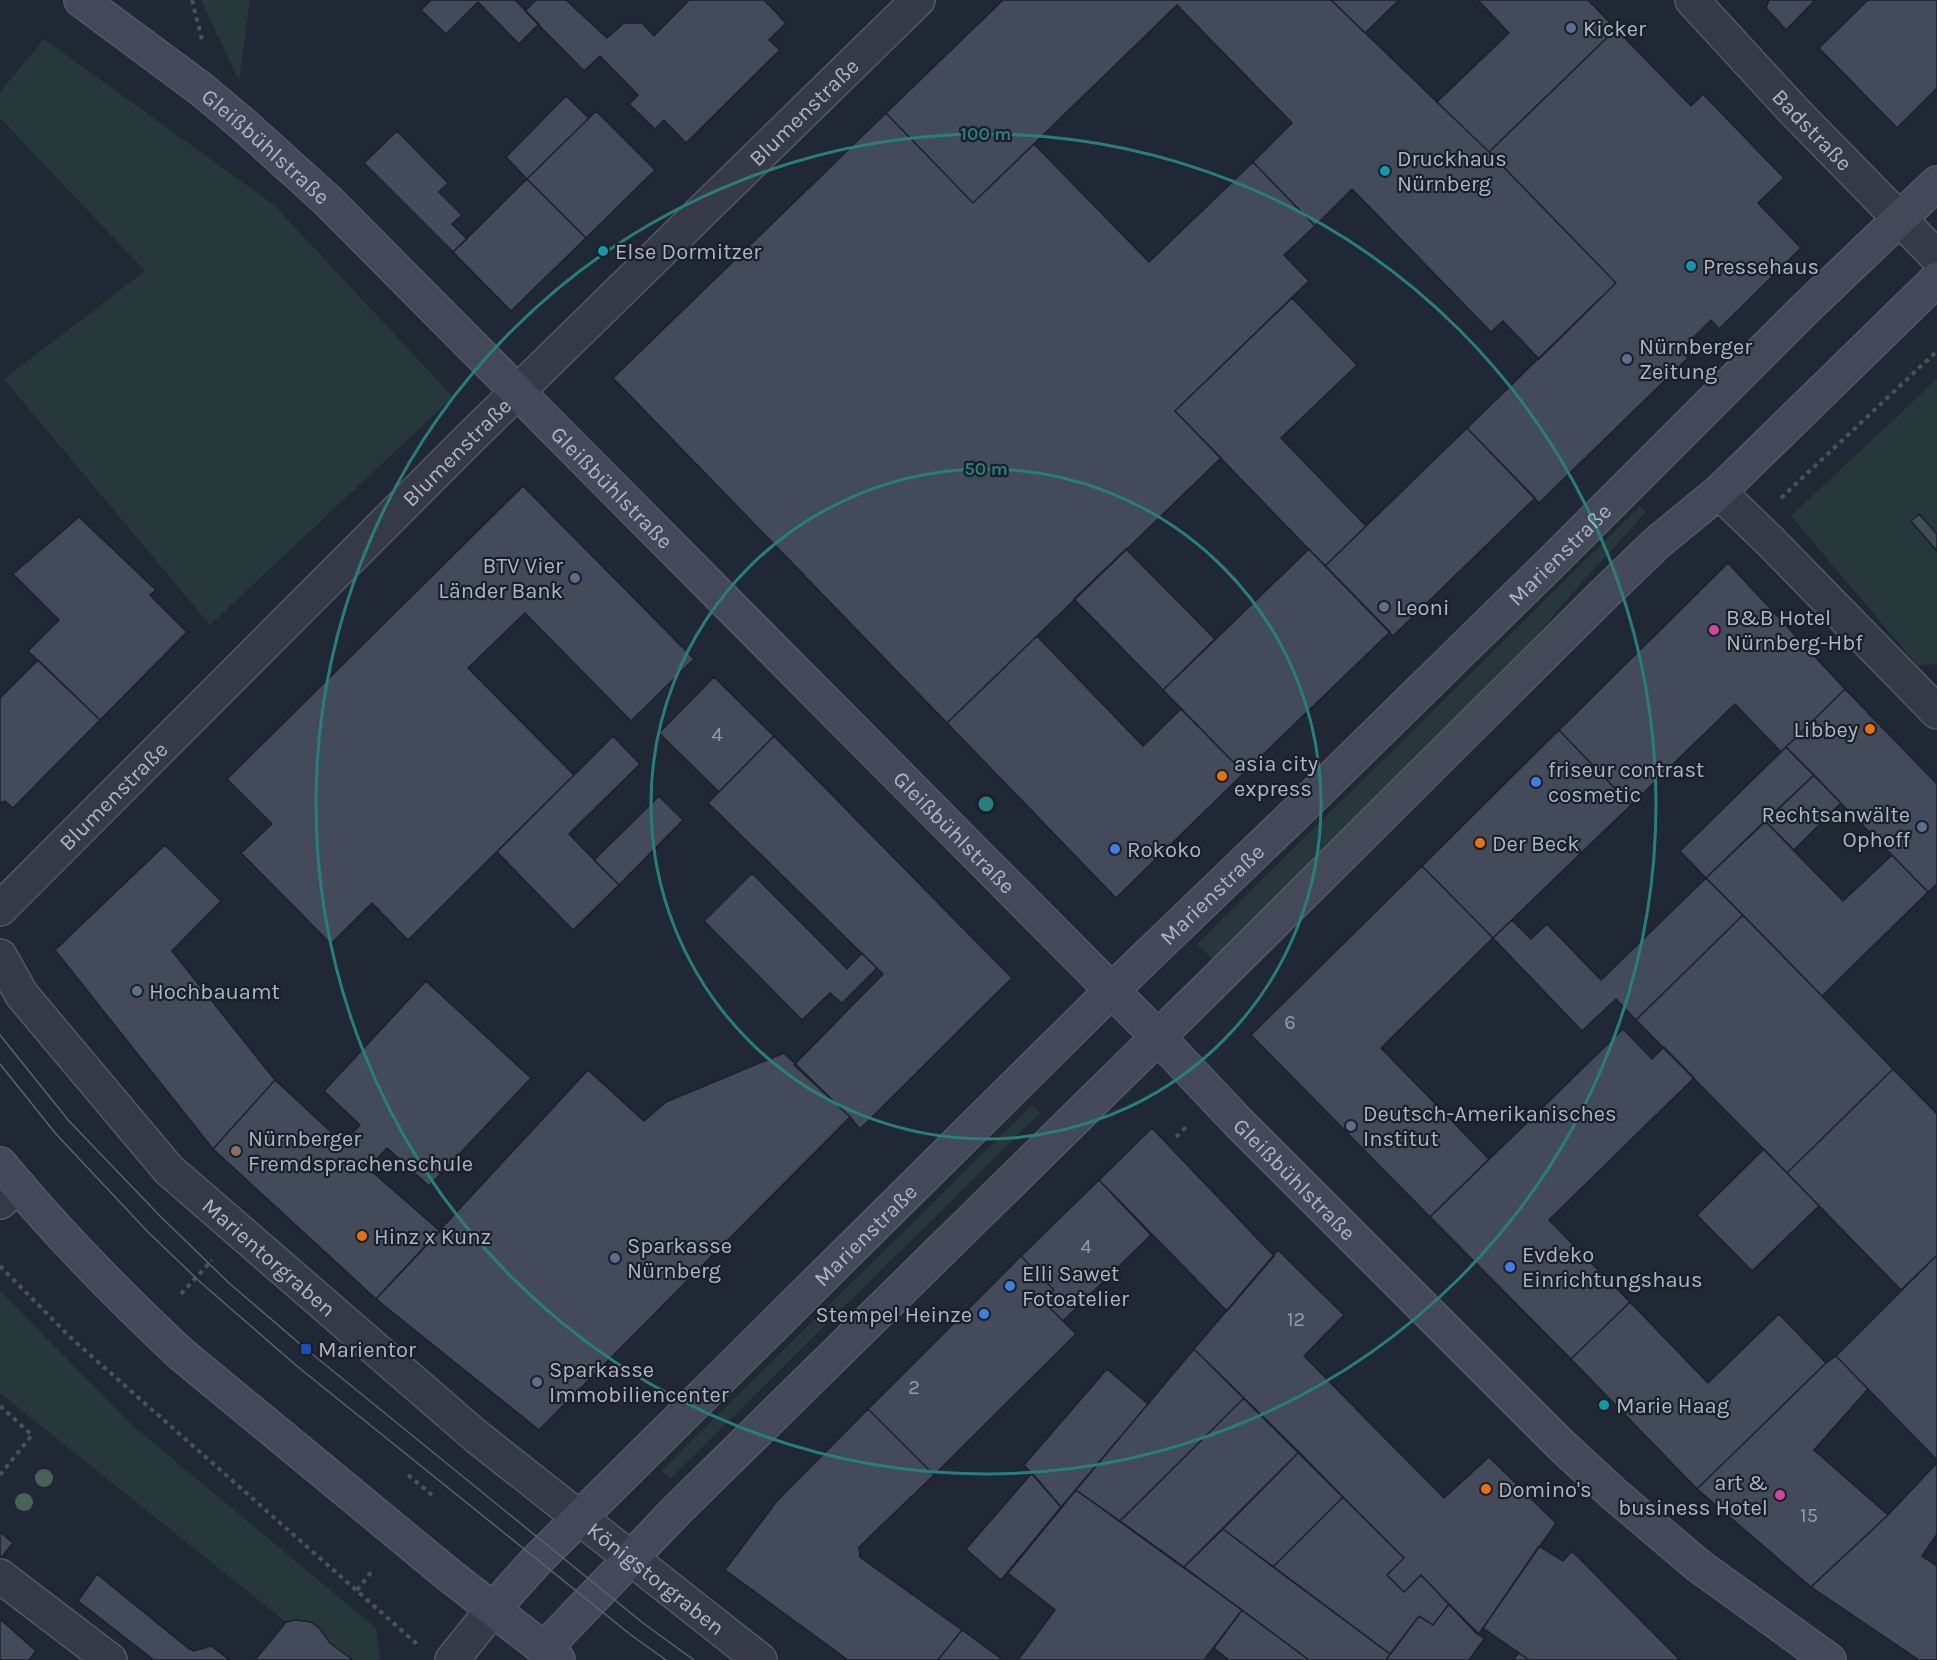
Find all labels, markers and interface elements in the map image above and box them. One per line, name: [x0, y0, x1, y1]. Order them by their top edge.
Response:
place label: Kicker: [1583, 16, 1646, 42]
marker: Kicker: [1564, 21, 1578, 35]
street label: Blumenstraße: [744, 53, 865, 172]
street label: Gleißbühlstraße: [196, 83, 335, 210]
street label: Badstraße: [1766, 84, 1857, 177]
text: 100 m: [961, 123, 1011, 145]
place label: Druckhaus Nürnberg: [1397, 146, 1507, 197]
marker: Druckhaus Nürnberg: [1378, 164, 1392, 178]
place label: Else Dormitzer: [615, 239, 761, 265]
marker: Else Dormitzer: [596, 244, 610, 258]
place label: Pressehaus: [1703, 254, 1819, 280]
marker: Pressehaus: [1684, 259, 1698, 273]
place label: Nürnberger Zeitung: [1639, 334, 1752, 385]
marker: Nürnberger Zeitung: [1620, 352, 1634, 366]
street label: Blumenstraße: [397, 393, 517, 512]
street label: Gleißbühlstraße: [545, 421, 678, 555]
text: 50 m: [964, 458, 1008, 480]
street label: Marienstraße: [1503, 498, 1617, 612]
place label: BTV Vier Länder Bank: [438, 553, 563, 604]
marker: BTV Vier Länder Bank: [568, 571, 582, 585]
place label: Leoni: [1396, 595, 1449, 621]
marker: Leoni: [1377, 600, 1391, 614]
place label: B&B Hotel Nürnberg-Hbf: [1726, 605, 1863, 656]
marker: B&B Hotel Nürnberg-Hbf: [1707, 623, 1721, 637]
place label: Libbey: [1794, 717, 1858, 743]
marker: Libbey: [1863, 722, 1877, 736]
house number: 4: [711, 723, 723, 746]
street label: Blumenstraße: [54, 737, 173, 856]
place label: asia city express: [1234, 751, 1318, 802]
place label: friseur contrast cosmetic: [1548, 757, 1704, 808]
street label: Gleißbühlstraße: [887, 766, 1020, 899]
marker: asia city express: [1215, 769, 1229, 783]
marker: friseur contrast cosmetic: [1529, 775, 1543, 789]
centre of rings: [976, 794, 996, 814]
place label: Rechtsanwälte Ophoff: [1762, 802, 1910, 853]
marker: Rechtsanwälte Ophoff: [1915, 820, 1929, 834]
place label: Der Beck: [1492, 831, 1580, 857]
marker: Der Beck: [1473, 836, 1487, 850]
place label: Rokoko: [1127, 837, 1201, 863]
street label: Marienstraße: [1155, 839, 1270, 951]
marker: Rokoko: [1108, 842, 1122, 856]
place label: Hochbauamt: [149, 979, 280, 1005]
marker: Hochbauamt: [130, 984, 144, 998]
house number: 6: [1284, 1011, 1296, 1034]
place label: Deutsch-Amerikanisches Institut: [1363, 1101, 1617, 1152]
street label: Gleißbühlstraße: [1228, 1113, 1361, 1246]
marker: Deutsch-Amerikanisches Institut: [1344, 1119, 1358, 1133]
place label: Nürnberger Fremdsprachenschule: [248, 1126, 473, 1177]
marker: Nürnberger Fremdsprachenschule: [229, 1144, 243, 1158]
street label: Marienstraße: [809, 1179, 923, 1292]
street label: Marientorgraben: [197, 1193, 341, 1322]
place label: Hinz x Kunz: [374, 1224, 491, 1250]
marker: Hinz x Kunz: [355, 1229, 369, 1243]
place label: Sparkasse Nürnberg: [627, 1233, 732, 1284]
house number: 4: [1080, 1235, 1092, 1258]
place label: Evdeko Einrichtungshaus: [1522, 1242, 1702, 1293]
marker: Sparkasse Nürnberg: [608, 1251, 622, 1265]
marker: Evdeko Einrichtungshaus: [1503, 1260, 1517, 1274]
place label: Elli Sawet Fotoatelier: [1022, 1261, 1129, 1312]
marker: Elli Sawet Fotoatelier: [1003, 1279, 1017, 1293]
place label: Stempel Heinze: [815, 1302, 972, 1328]
marker: Stempel Heinze: [977, 1307, 991, 1321]
house number: 12: [1287, 1308, 1305, 1331]
place label: Marientor: [318, 1337, 416, 1363]
marker: Marientor: [299, 1342, 313, 1356]
place label: Sparkasse Immobiliencenter: [549, 1357, 729, 1408]
marker: Sparkasse Immobiliencenter: [530, 1375, 544, 1389]
house number: 2: [908, 1376, 920, 1399]
place label: Marie Haag: [1616, 1393, 1730, 1419]
marker: Marie Haag: [1597, 1398, 1611, 1412]
place label: art & business Hotel: [1618, 1470, 1768, 1521]
place label: Domino's: [1498, 1477, 1592, 1503]
marker: Domino's: [1479, 1482, 1493, 1496]
marker: art & business Hotel: [1773, 1488, 1787, 1502]
house number: 15: [1800, 1504, 1818, 1527]
street label: Königstorgraben: [582, 1517, 729, 1641]

